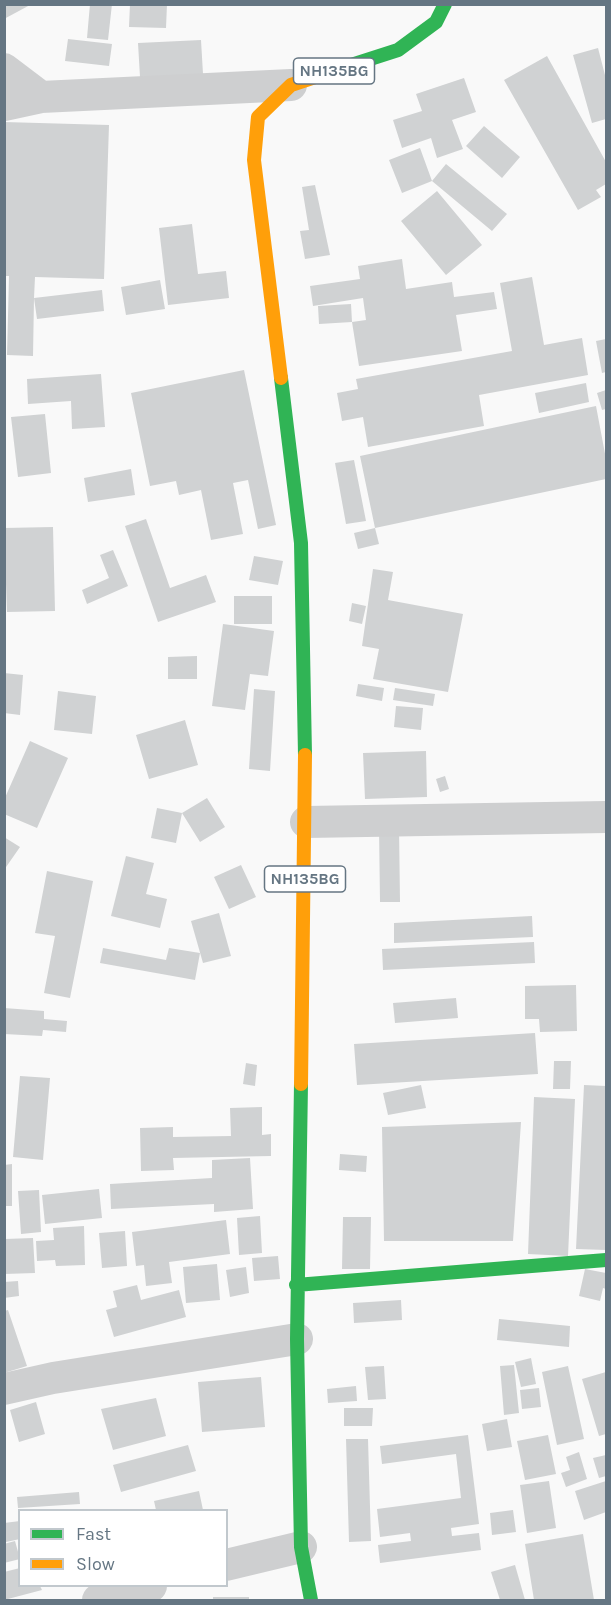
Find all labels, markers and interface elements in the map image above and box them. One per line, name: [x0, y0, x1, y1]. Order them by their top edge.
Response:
road number: NH135BG: [294, 58, 374, 84]
road number: NH135BG: [264, 866, 346, 892]
legend: [18, 1509, 228, 1587]
text: Fast: [76, 1523, 111, 1545]
text: Slow: [76, 1553, 115, 1575]

